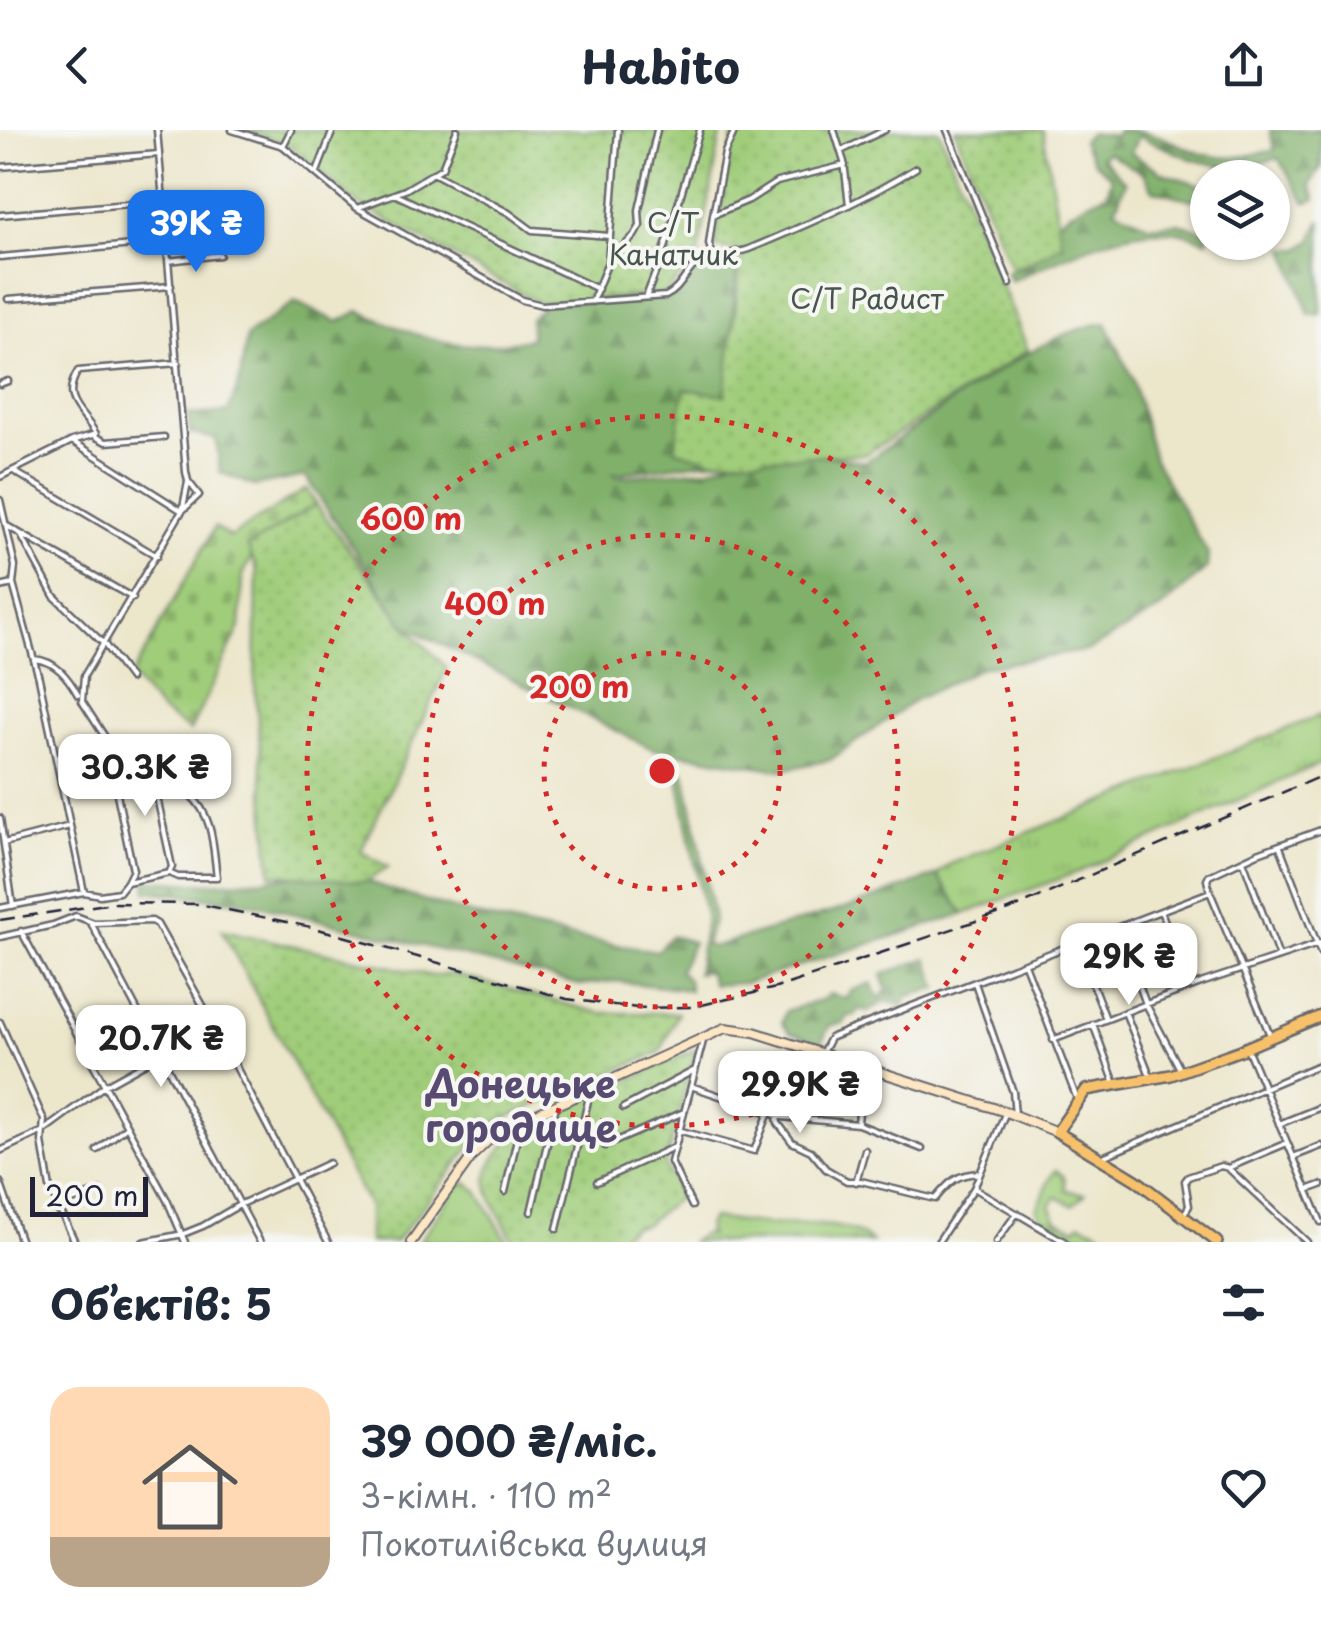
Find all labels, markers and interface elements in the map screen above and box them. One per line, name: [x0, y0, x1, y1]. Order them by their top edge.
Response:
text: Habito: [581, 31, 740, 99]
icon: back: [50, 38, 105, 93]
icon: share: [1216, 38, 1271, 93]
map controls: [1190, 160, 1290, 260]
button: layers: [1190, 160, 1290, 260]
pin: 39K ₴: [126, 190, 266, 275]
text: 39K ₴: [149, 198, 243, 246]
park label: С/Т Канатчик: [608, 200, 738, 275]
park label: С/Т Радист: [790, 276, 945, 319]
text: 600 m: [360, 495, 462, 540]
text: 400 m: [444, 580, 546, 625]
text: 200 m: [529, 663, 629, 708]
pin: 30.3K ₴: [53, 734, 237, 819]
text: 30.3K ₴: [80, 742, 210, 790]
centre of rings: [644, 753, 680, 789]
pin: 29K ₴: [1059, 923, 1199, 1008]
text: 29K ₴: [1082, 931, 1176, 979]
pin: 20.7K ₴: [69, 1005, 253, 1090]
text: 20.7K ₴: [98, 1013, 224, 1061]
pin: 29.9K ₴: [708, 1051, 892, 1136]
district label: Донецьке городище: [424, 1054, 617, 1155]
text: 29.9K ₴: [740, 1059, 860, 1107]
scale bar: [30, 1172, 148, 1216]
text: 200 m: [45, 1173, 138, 1216]
text: Об’єктів: 5: [50, 1271, 272, 1334]
icon: filters: [1216, 1275, 1271, 1330]
text: 39 000 ₴/міс.: [360, 1408, 657, 1471]
icon: home: [130, 1427, 250, 1547]
icon: heart: [1216, 1460, 1271, 1515]
text: 3-кімн. · 110 m²: [360, 1471, 612, 1519]
text: Покотилівська вулиця: [360, 1519, 708, 1567]

